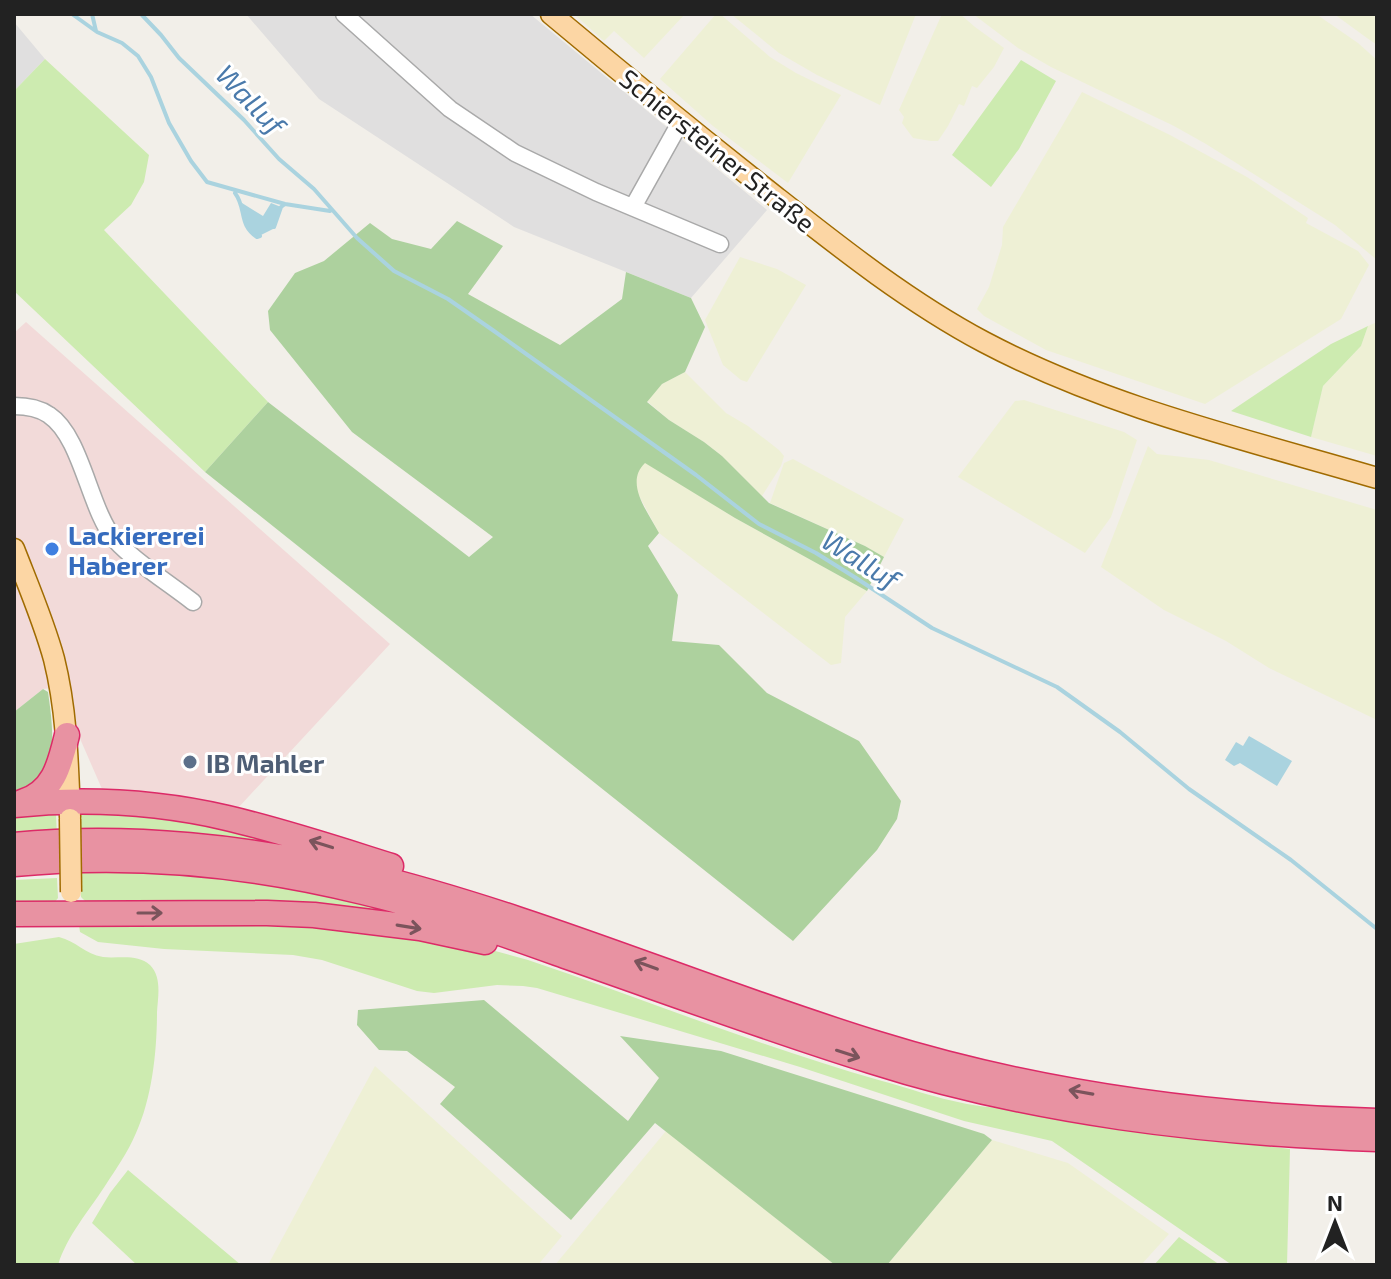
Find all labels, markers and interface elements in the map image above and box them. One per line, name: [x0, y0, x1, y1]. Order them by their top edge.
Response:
water label: Walluf: [209, 57, 294, 143]
street label: Schiersteiner Straße: [614, 62, 822, 238]
place label: Lackiererei Haberer: [68, 519, 205, 580]
water label: Walluf: [816, 522, 908, 597]
marker: Lackiererei Haberer: [43, 540, 61, 558]
place label: IB Mahler: [206, 747, 324, 778]
marker: IB Mahler: [181, 753, 199, 771]
one-way arrow: [309, 836, 334, 850]
one-way arrow: [136, 905, 163, 921]
one-way arrow: [396, 920, 421, 935]
one-way arrow: [634, 957, 659, 971]
one-way arrow: [836, 1047, 861, 1062]
one-way arrow: [1069, 1084, 1094, 1099]
north arrow: [1295, 1183, 1375, 1263]
text: N: [1327, 1189, 1343, 1215]

